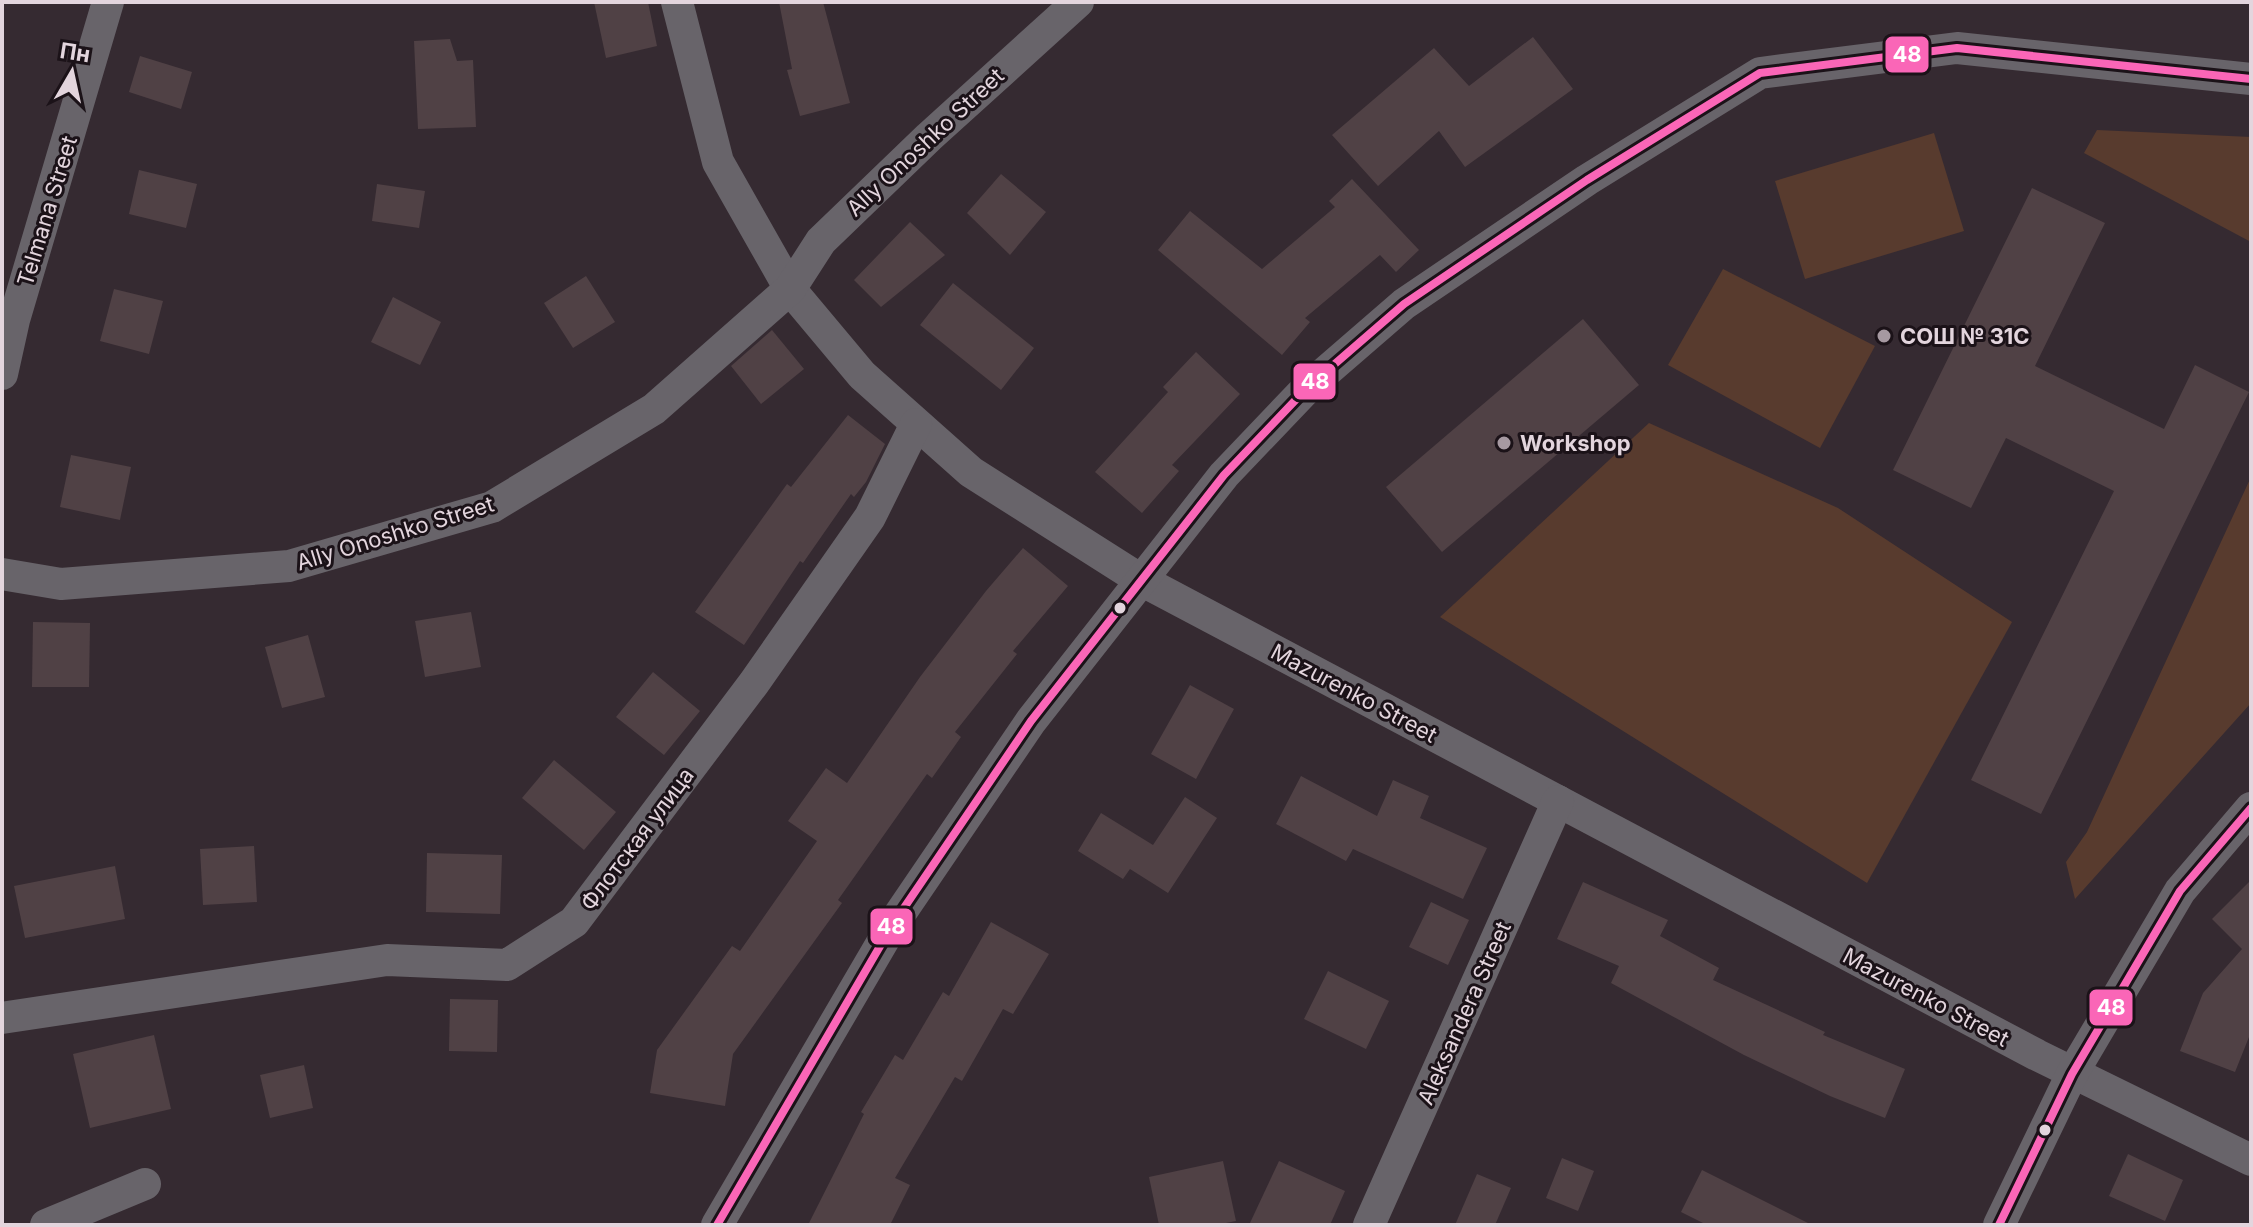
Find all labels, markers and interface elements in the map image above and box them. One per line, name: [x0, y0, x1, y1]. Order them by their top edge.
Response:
north arrow: [32, 32, 112, 112]
line badge: 48: [1884, 35, 1930, 74]
text: Пн: [58, 37, 92, 67]
text: 48: [1892, 41, 1922, 67]
street label: Ally Onoshko Street: [841, 63, 1009, 221]
street label: Telmana Street: [12, 133, 82, 289]
place label: СОШ № 31С: [1900, 323, 2030, 349]
marker: СОШ № 31С: [1875, 327, 1893, 345]
line badge: 48: [1292, 362, 1337, 401]
text: 48: [1300, 368, 1330, 394]
place label: Workshop: [1520, 430, 1631, 456]
marker: Workshop: [1495, 434, 1513, 452]
street label: Ally Onoshko Street: [293, 491, 497, 575]
unlabelled marker: [1112, 600, 1128, 616]
street label: Mazurenko Street: [1267, 638, 1441, 748]
street label: Флотская улица: [575, 763, 699, 915]
line badge: 48: [869, 907, 914, 946]
text: 48: [876, 913, 906, 939]
street label: Aleksandera Street: [1412, 917, 1516, 1109]
street label: Mazurenko Street: [1839, 942, 2013, 1052]
line badge: 48: [2088, 988, 2134, 1027]
text: 48: [2096, 994, 2126, 1020]
unlabelled marker: [2037, 1122, 2053, 1138]

